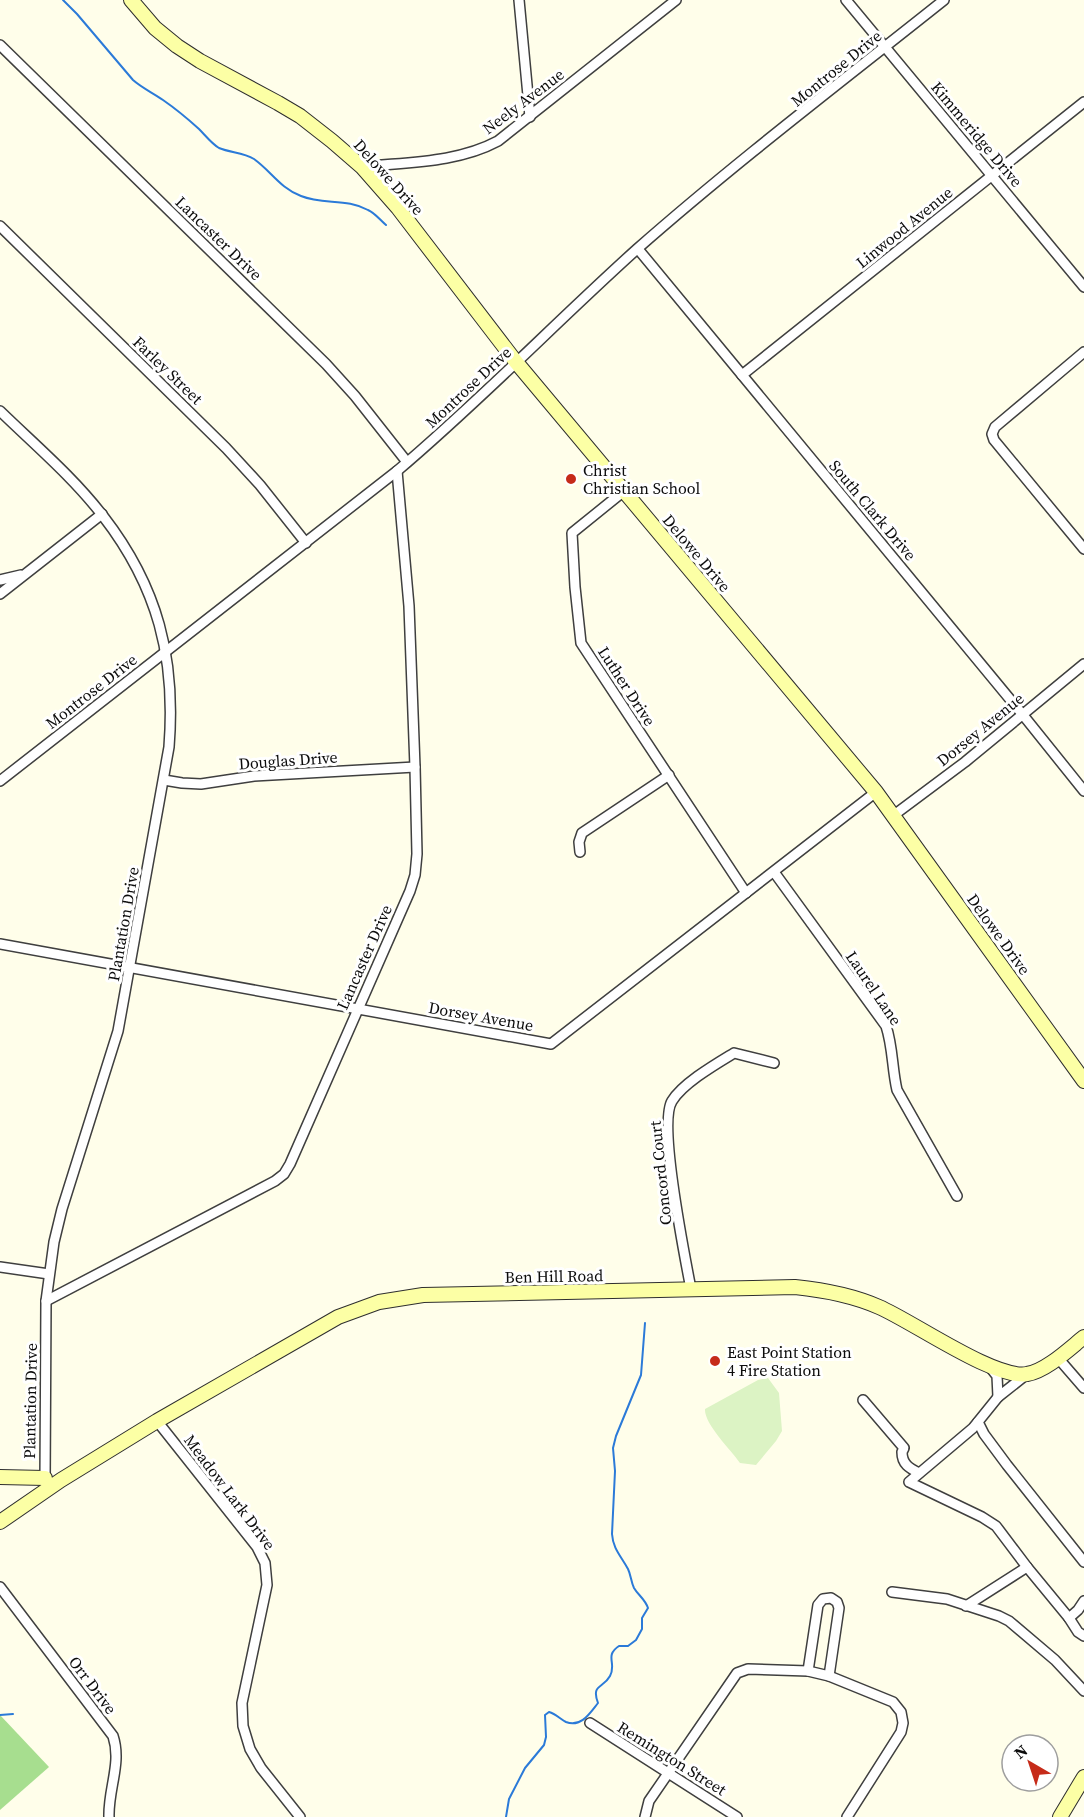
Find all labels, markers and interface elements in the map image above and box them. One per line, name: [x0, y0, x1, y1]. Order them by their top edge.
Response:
street label: Montrose Drive: [786, 25, 886, 111]
street label: Neely Avenue: [478, 63, 568, 139]
street label: Kimmeridge Drive: [926, 77, 1028, 191]
street label: Delowe Drive: [349, 134, 429, 220]
street label: Linwood Avenue: [851, 181, 957, 273]
street label: Lancaster Drive: [171, 191, 267, 285]
street label: Farley Street: [128, 331, 208, 409]
street label: Montrose Drive: [420, 341, 516, 433]
street label: South Clark Drive: [824, 455, 922, 565]
place label: Christ Christian School: [583, 459, 700, 499]
marker: Christ Christian School: [564, 472, 578, 486]
street label: Delowe Drive: [658, 509, 736, 597]
street label: Luther Drive: [593, 642, 661, 730]
street label: Montrose Drive: [41, 648, 141, 734]
street label: Dorsey Avenue: [932, 687, 1028, 771]
street label: Douglas Drive: [238, 746, 338, 774]
street label: Plantation Drive: [102, 865, 144, 983]
street label: Delowe Drive: [962, 889, 1036, 979]
street label: Lancaster Drive: [331, 901, 397, 1013]
street label: Laurel Lane: [841, 946, 907, 1030]
street label: Dorsey Avenue: [427, 996, 535, 1036]
street label: Concord Court: [643, 1119, 676, 1226]
street label: Ben Hill Road: [505, 1264, 603, 1288]
place label: East Point Station 4 Fire Station: [727, 1341, 852, 1381]
street label: Plantation Drive: [18, 1343, 42, 1459]
marker: East Point Station 4 Fire Station: [708, 1354, 722, 1368]
street label: Meadow Lark Drive: [179, 1430, 281, 1554]
street label: Orr Drive: [64, 1652, 122, 1718]
street label: Remington Street: [613, 1716, 731, 1801]
north arrow: [1000, 1733, 1060, 1793]
text: N: [1009, 1739, 1032, 1764]

